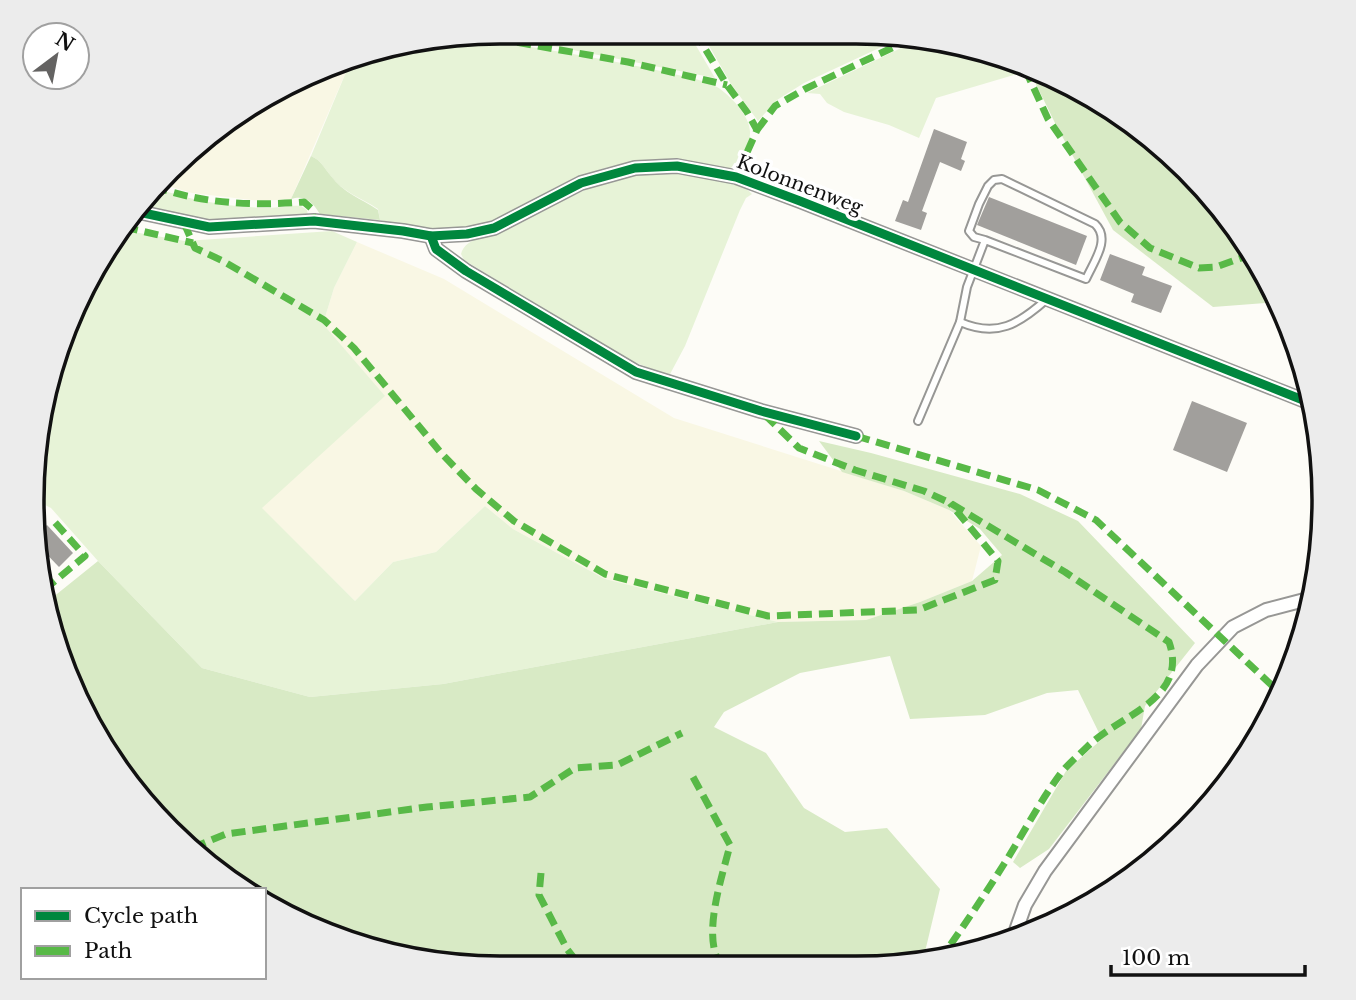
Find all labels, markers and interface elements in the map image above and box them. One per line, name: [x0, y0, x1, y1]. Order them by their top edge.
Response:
north arrow: [21, 21, 91, 91]
text: N: [51, 28, 79, 57]
street label: Kolonnenweg: [734, 150, 867, 219]
legend: [21, 888, 266, 979]
text: Cycle path: [84, 903, 198, 929]
scale bar: [1111, 934, 1305, 978]
text: Path: [84, 938, 132, 964]
text: 100 m: [1122, 945, 1190, 971]

